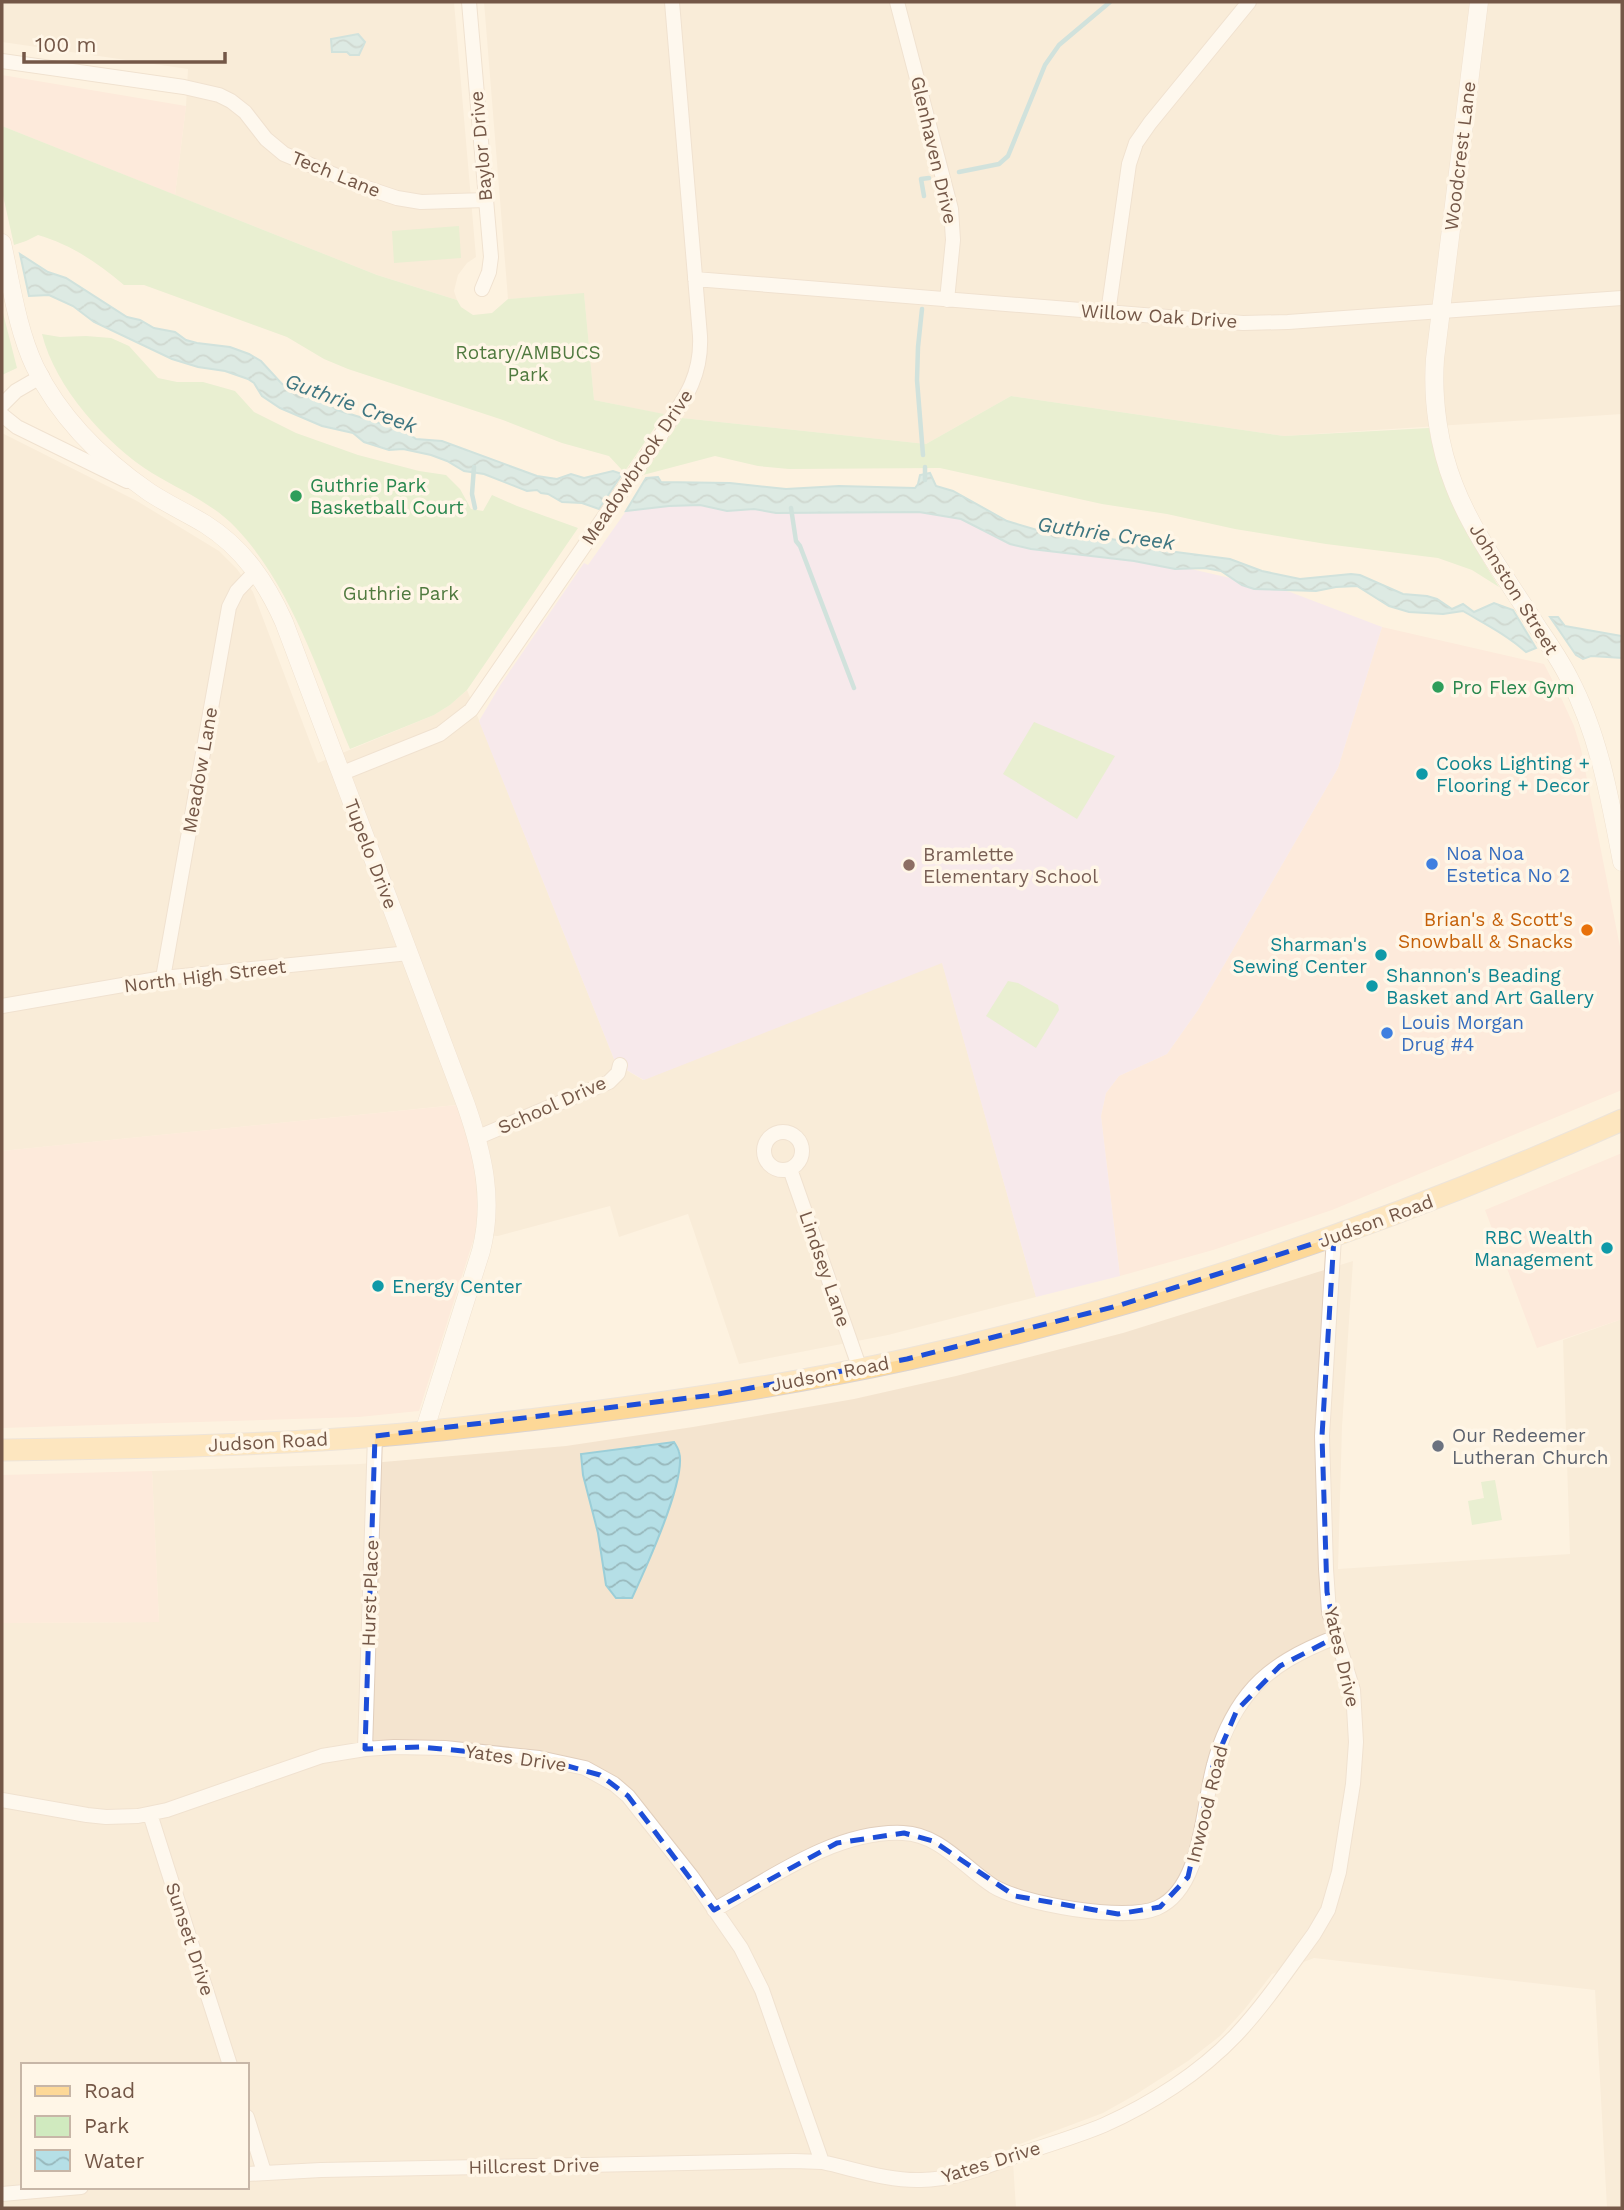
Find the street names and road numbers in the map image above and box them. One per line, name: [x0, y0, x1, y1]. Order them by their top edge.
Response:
street label: Glenhaven Drive: [906, 74, 962, 226]
street label: Woodcrest Lane: [1439, 80, 1481, 232]
street label: Baylor Drive: [465, 90, 497, 202]
street label: Tech Lane: [288, 146, 384, 202]
street label: Willow Oak Drive: [1080, 299, 1238, 333]
street label: Meadowbrook Drive: [576, 385, 698, 549]
street label: Johnston Street: [1464, 519, 1564, 659]
street label: Meadow Lane: [178, 705, 222, 835]
street label: Tupelo Drive: [340, 796, 402, 912]
street label: North High Street: [123, 955, 287, 997]
street label: School Drive: [494, 1071, 610, 1139]
street label: Judson Road: [1316, 1190, 1436, 1252]
street label: Lindsey Lane: [794, 1208, 856, 1330]
street label: Judson Road: [769, 1351, 891, 1397]
street label: Judson Road: [207, 1427, 329, 1457]
street label: Hurst Place: [357, 1539, 383, 1647]
street label: Yates Drive: [1319, 1605, 1365, 1709]
street label: Yates Drive: [464, 1739, 568, 1777]
street label: Inwood Road: [1181, 1743, 1233, 1865]
street label: Sunset Drive: [161, 1879, 219, 1999]
street label: Yates Drive: [939, 2136, 1043, 2188]
street label: Hillcrest Drive: [468, 2153, 600, 2179]

